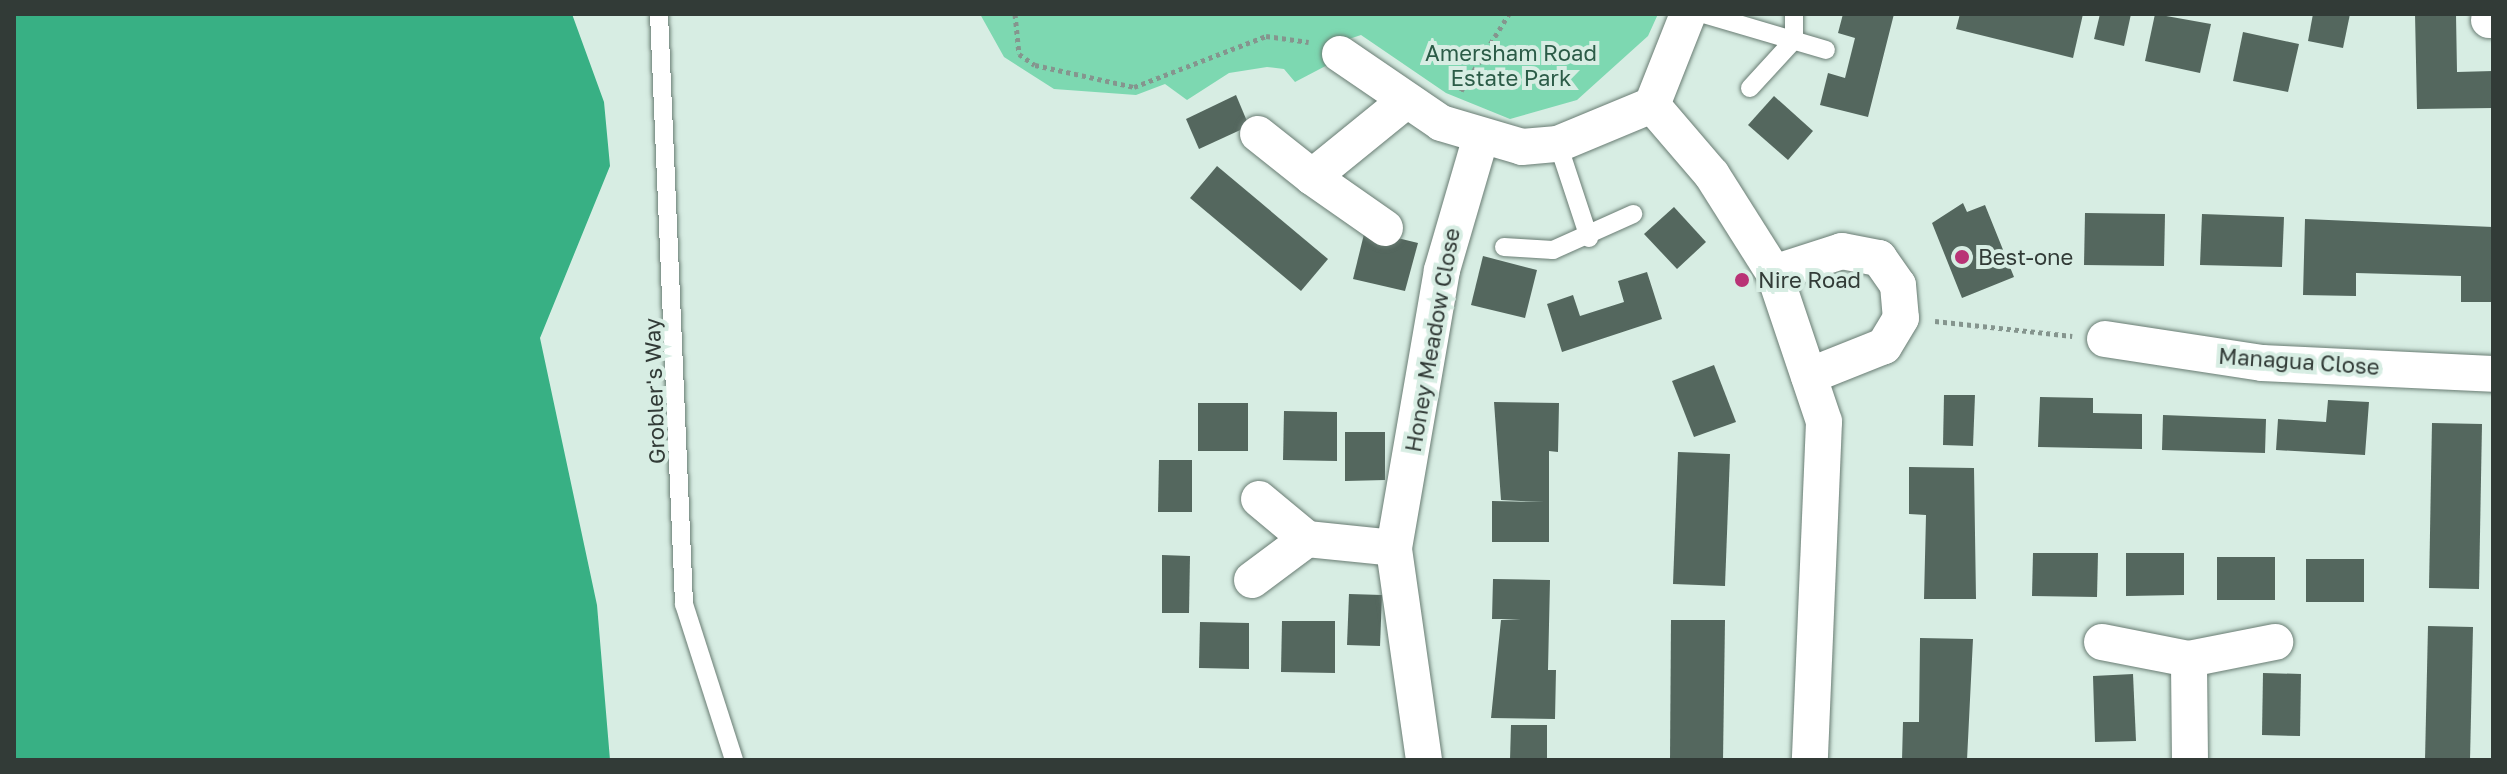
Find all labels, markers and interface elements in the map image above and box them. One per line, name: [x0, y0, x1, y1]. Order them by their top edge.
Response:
park label: Amersham Road Estate Park: [1425, 39, 1597, 90]
street label: Honey Meadow Close: [1399, 226, 1465, 454]
place label: Best-one: [1978, 244, 2073, 270]
marker: Best-one: [1953, 248, 1971, 266]
place label: Nire Road: [1758, 267, 1861, 293]
marker: Nire Road: [1733, 271, 1751, 289]
street label: Grobler's Way: [638, 317, 670, 465]
street label: Managua Close: [2218, 342, 2380, 380]

